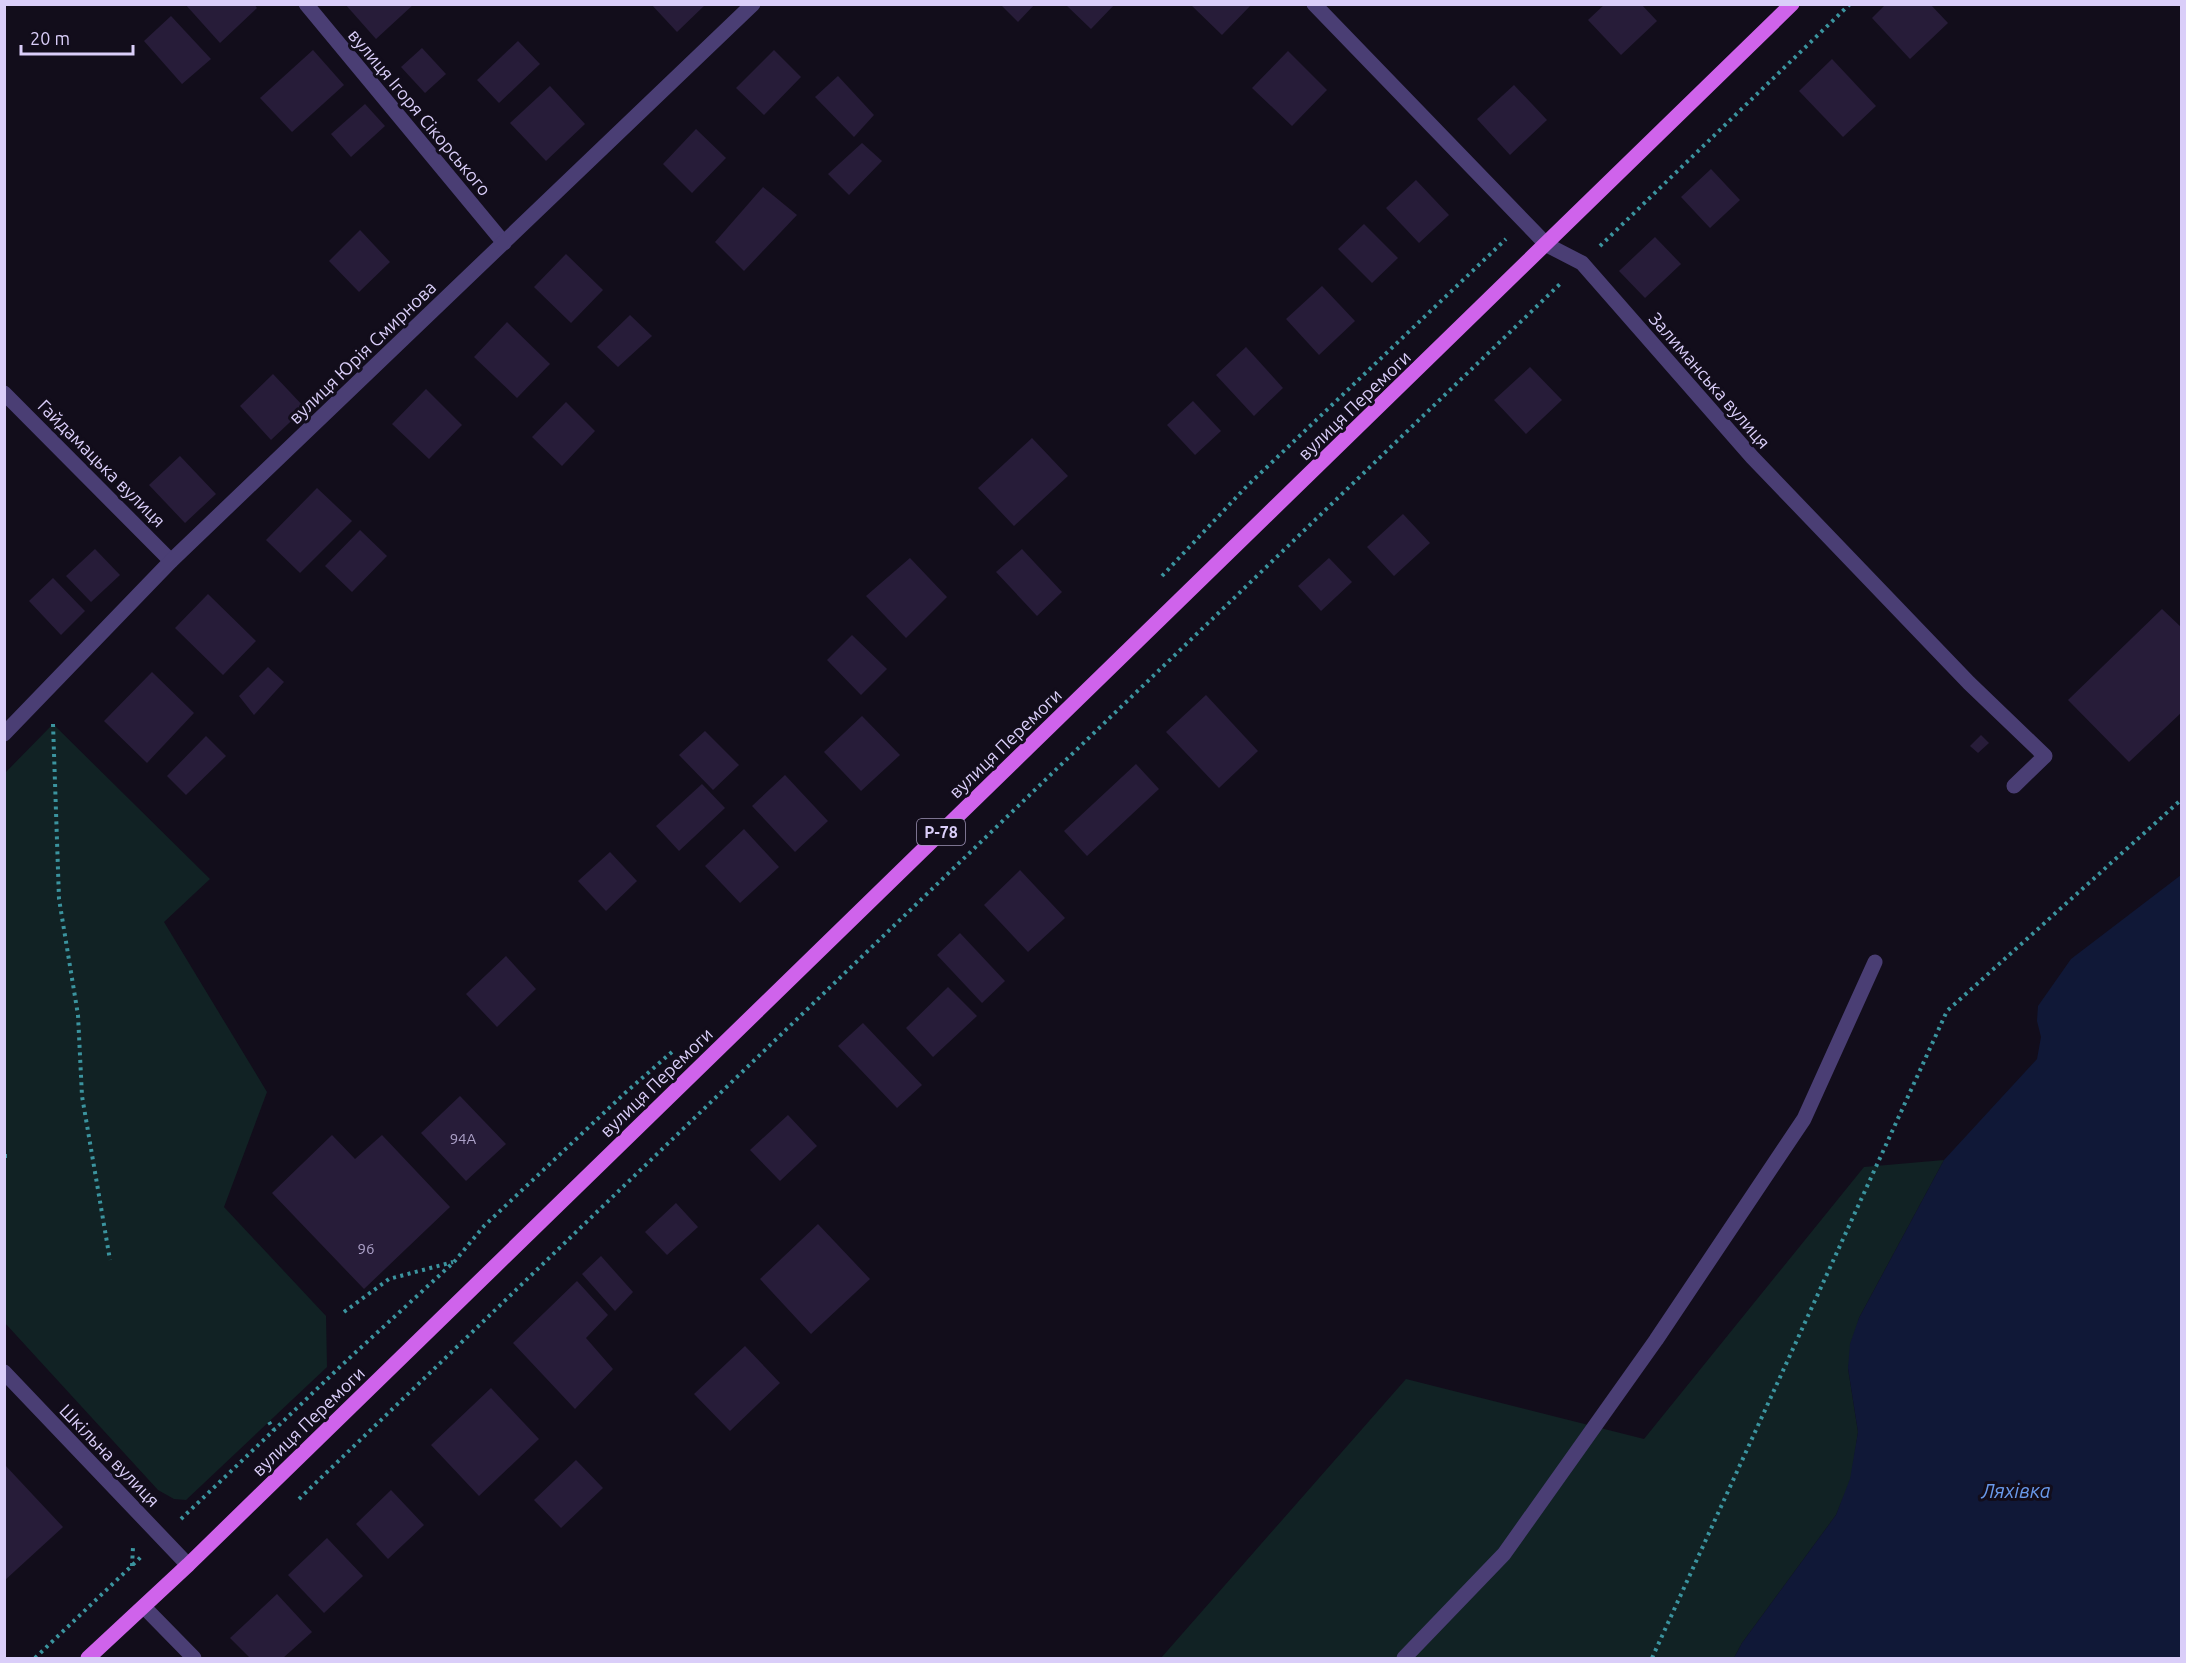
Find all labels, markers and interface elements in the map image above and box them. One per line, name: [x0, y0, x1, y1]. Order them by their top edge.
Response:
scale bar: [21, 18, 134, 56]
street label: вулиця Ігоря Сікорського: [345, 25, 495, 199]
text: 20 m: [30, 28, 70, 48]
street label: вулиця Юрія Смирнова: [284, 277, 440, 427]
street label: Залиманська вулиця: [1646, 308, 1774, 452]
street label: вулиця Перемоги: [1294, 346, 1414, 464]
street label: Гайдамацька вулиця: [34, 395, 170, 531]
street label: вулиця Перемоги: [945, 684, 1065, 802]
road number: Р-78: [917, 819, 965, 845]
street label: вулиця Перемоги: [596, 1023, 716, 1141]
house number: 94А: [450, 1130, 477, 1147]
house number: 96: [358, 1240, 374, 1257]
street label: вулиця Перемоги: [248, 1362, 368, 1480]
street label: Шкільна вулиця: [56, 1400, 164, 1510]
water label: Ляхівка: [1980, 1479, 2051, 1502]

